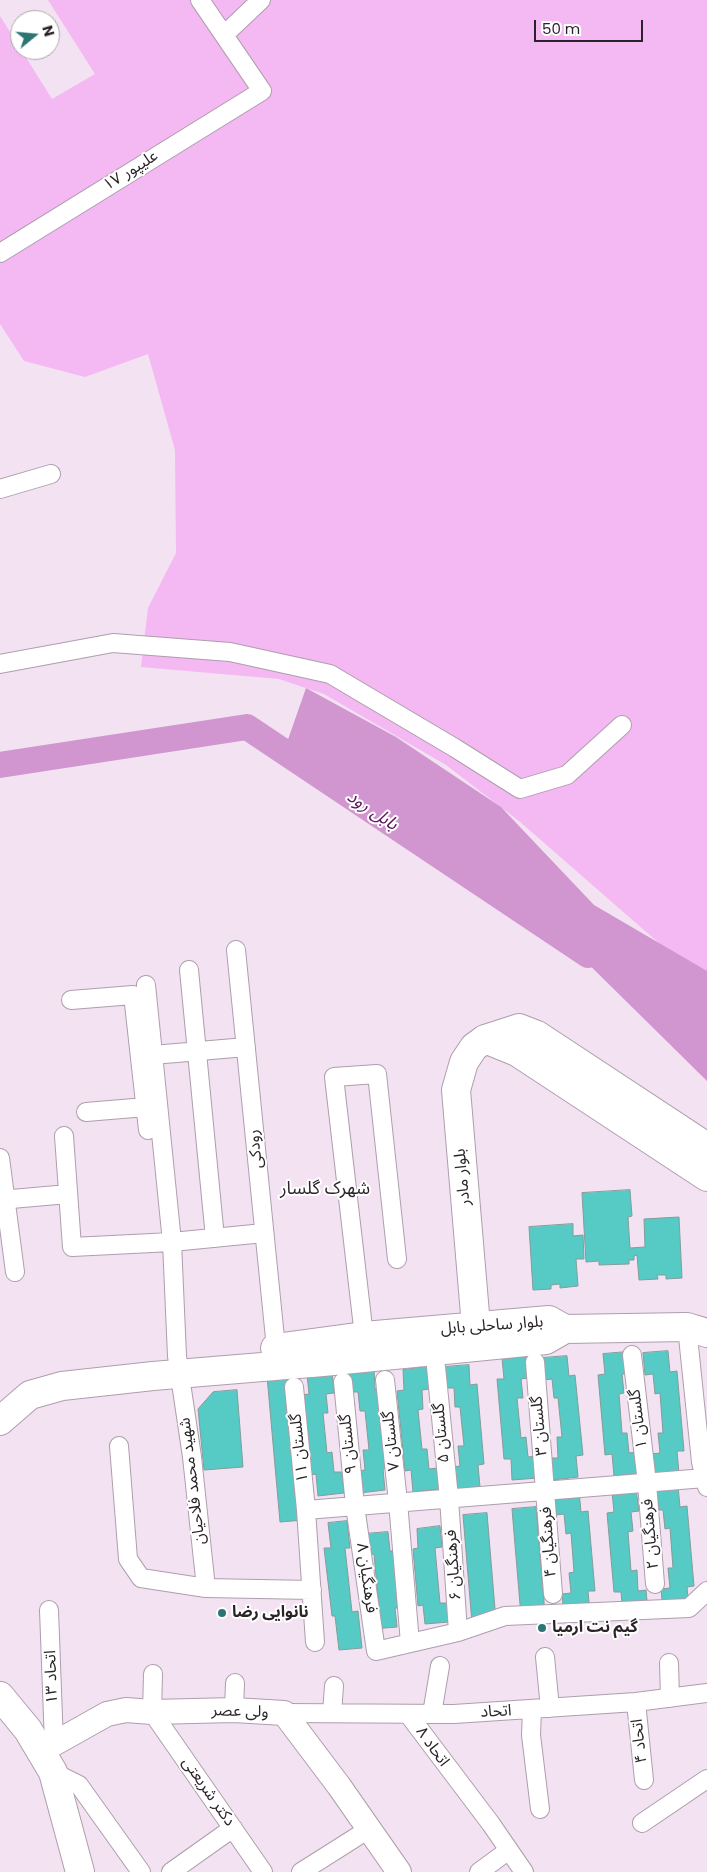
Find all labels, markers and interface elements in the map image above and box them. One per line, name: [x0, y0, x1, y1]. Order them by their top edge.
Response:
north arrow: [10, 10, 60, 60]
scale bar: [537, 10, 646, 42]
text: 50 m: [542, 18, 580, 39]
text: N: [37, 23, 59, 39]
street label: علیپور ۱۷: [100, 147, 162, 195]
water label: بابل رود: [342, 786, 402, 836]
street label: رودکی: [244, 1129, 268, 1169]
street label: بلوار مادر: [451, 1148, 475, 1206]
district label: شهرک گلسار: [280, 1178, 370, 1200]
street label: بلوار ساحلی بابل: [440, 1313, 544, 1339]
street label: گلستان ۱: [626, 1388, 652, 1450]
street label: گلستان ۳: [528, 1395, 552, 1457]
street label: گلستان ۵: [430, 1402, 454, 1464]
street label: گلستان ۷: [379, 1410, 405, 1472]
street label: گلستان ۱۱: [287, 1413, 313, 1483]
street label: گلستان ۹: [336, 1413, 362, 1475]
street label: شهید محمد فلاحیان: [176, 1416, 210, 1546]
street label: فرهنگیان ۲: [638, 1498, 664, 1570]
street label: فرهنگیان ۴: [537, 1506, 561, 1578]
street label: فرهنگیان ۶: [442, 1529, 466, 1601]
street label: فرهنگیان ۸: [352, 1542, 380, 1614]
place label: نانوایی رضا: [232, 1603, 309, 1623]
marker: نانوایی رضا: [216, 1607, 228, 1619]
place label: گیم نت ارمیا: [552, 1618, 638, 1638]
marker: گیم نت ارمیا: [536, 1622, 548, 1634]
street label: اتحاد ۱۳: [41, 1650, 63, 1704]
street label: ولی عصر: [211, 1701, 269, 1723]
street label: اتحاد: [480, 1702, 512, 1722]
street label: اتحاد ۴: [628, 1718, 652, 1764]
street label: اتحاد ۸: [411, 1723, 453, 1771]
street label: دکتر شریعتی: [177, 1754, 239, 1830]

